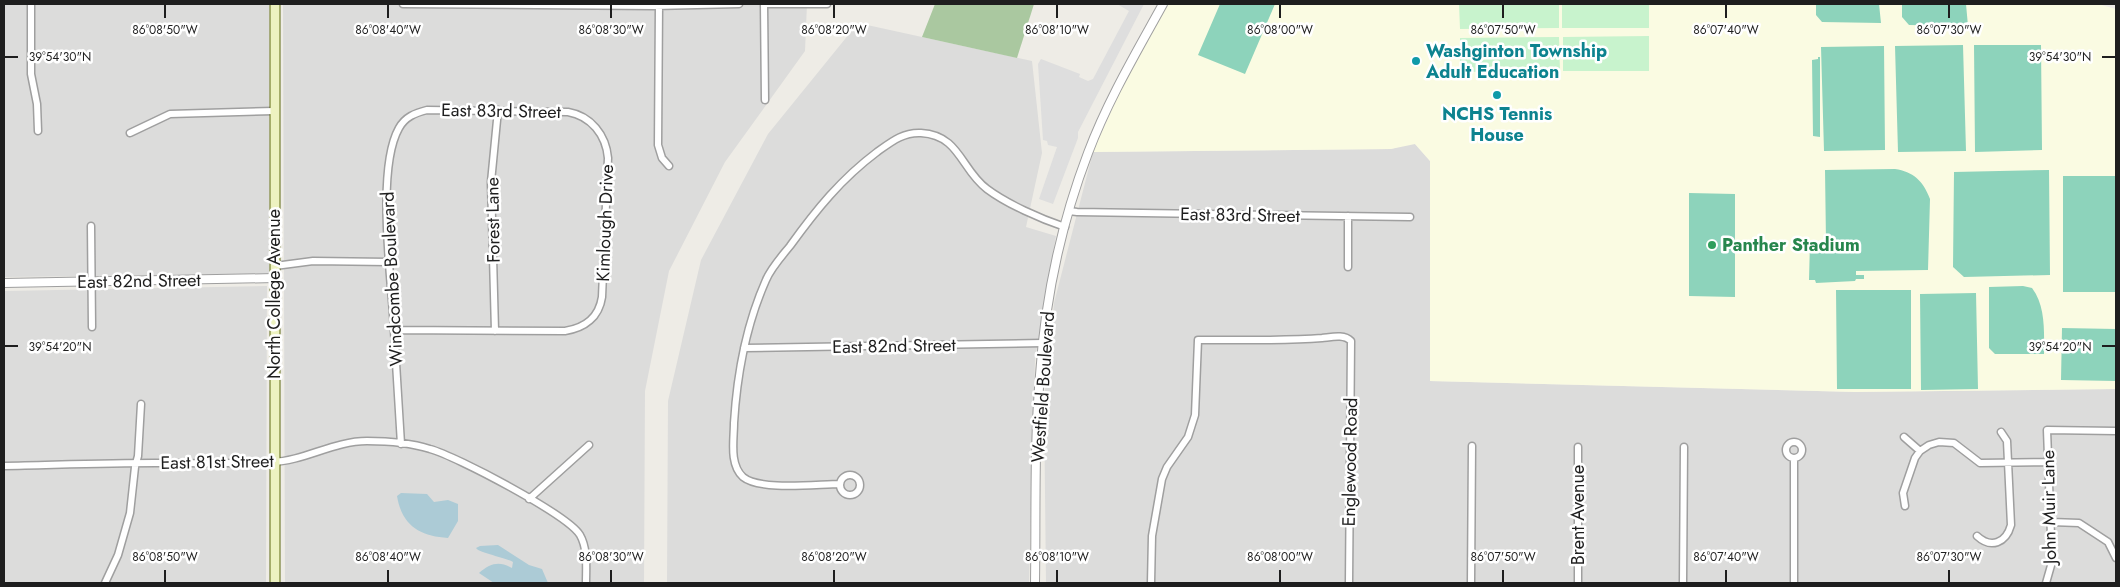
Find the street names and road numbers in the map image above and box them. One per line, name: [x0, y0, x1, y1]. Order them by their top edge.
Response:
street label: East 83rd Street: [441, 97, 562, 125]
street label: Kimlough Drive: [590, 164, 620, 282]
street label: Forest Lane: [479, 177, 507, 263]
street label: Windcombe Boulevard: [374, 191, 410, 367]
street label: East 83rd Street: [1180, 201, 1301, 229]
street label: North College Avenue: [261, 209, 287, 379]
street label: East 82nd Street: [77, 267, 202, 295]
street label: Westfield Boulevard: [1025, 310, 1061, 464]
street label: East 82nd Street: [832, 332, 957, 360]
street label: Englewood Road: [1336, 397, 1364, 527]
street label: East 81st Street: [160, 448, 275, 476]
street label: John Muir Lane: [2035, 450, 2063, 566]
street label: Brent Avenue: [1565, 465, 1591, 565]

